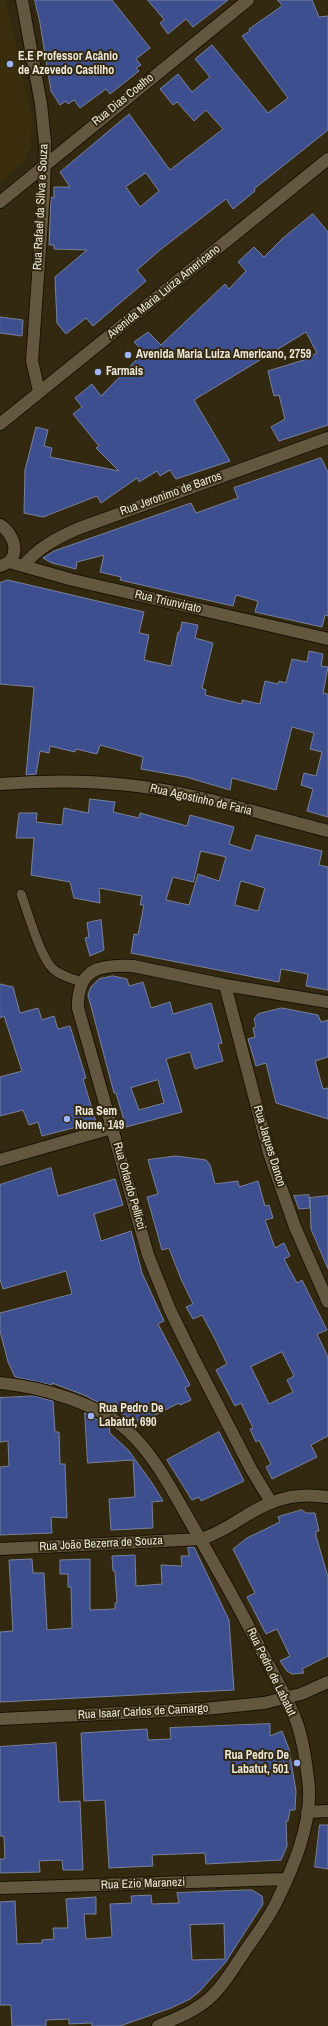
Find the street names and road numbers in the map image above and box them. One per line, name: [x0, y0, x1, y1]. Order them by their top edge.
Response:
street label: Rua Dias Coelho: [89, 71, 157, 129]
street label: Rua Rafael da Silva e Souza: [31, 144, 51, 270]
street label: Avenida Maria Luiza Americano: [105, 242, 223, 342]
street label: Rua Jeronimo de Barros: [118, 469, 224, 519]
street label: Rua Triunvirato: [133, 587, 203, 617]
street label: Rua Agostinho de Faria: [149, 781, 253, 819]
street label: Rua Jaques Danon: [250, 1104, 288, 1188]
street label: Rua Orlando Pellicci: [110, 1141, 148, 1231]
street label: Rua João Bezerra de Souza: [39, 1534, 163, 1554]
street label: Rua Pedro de Labatut: [243, 1626, 299, 1718]
street label: Rua Isaar Carlos de Camargo: [77, 1701, 209, 1723]
street label: Rua Ezio Maranezi: [101, 1875, 185, 1893]

